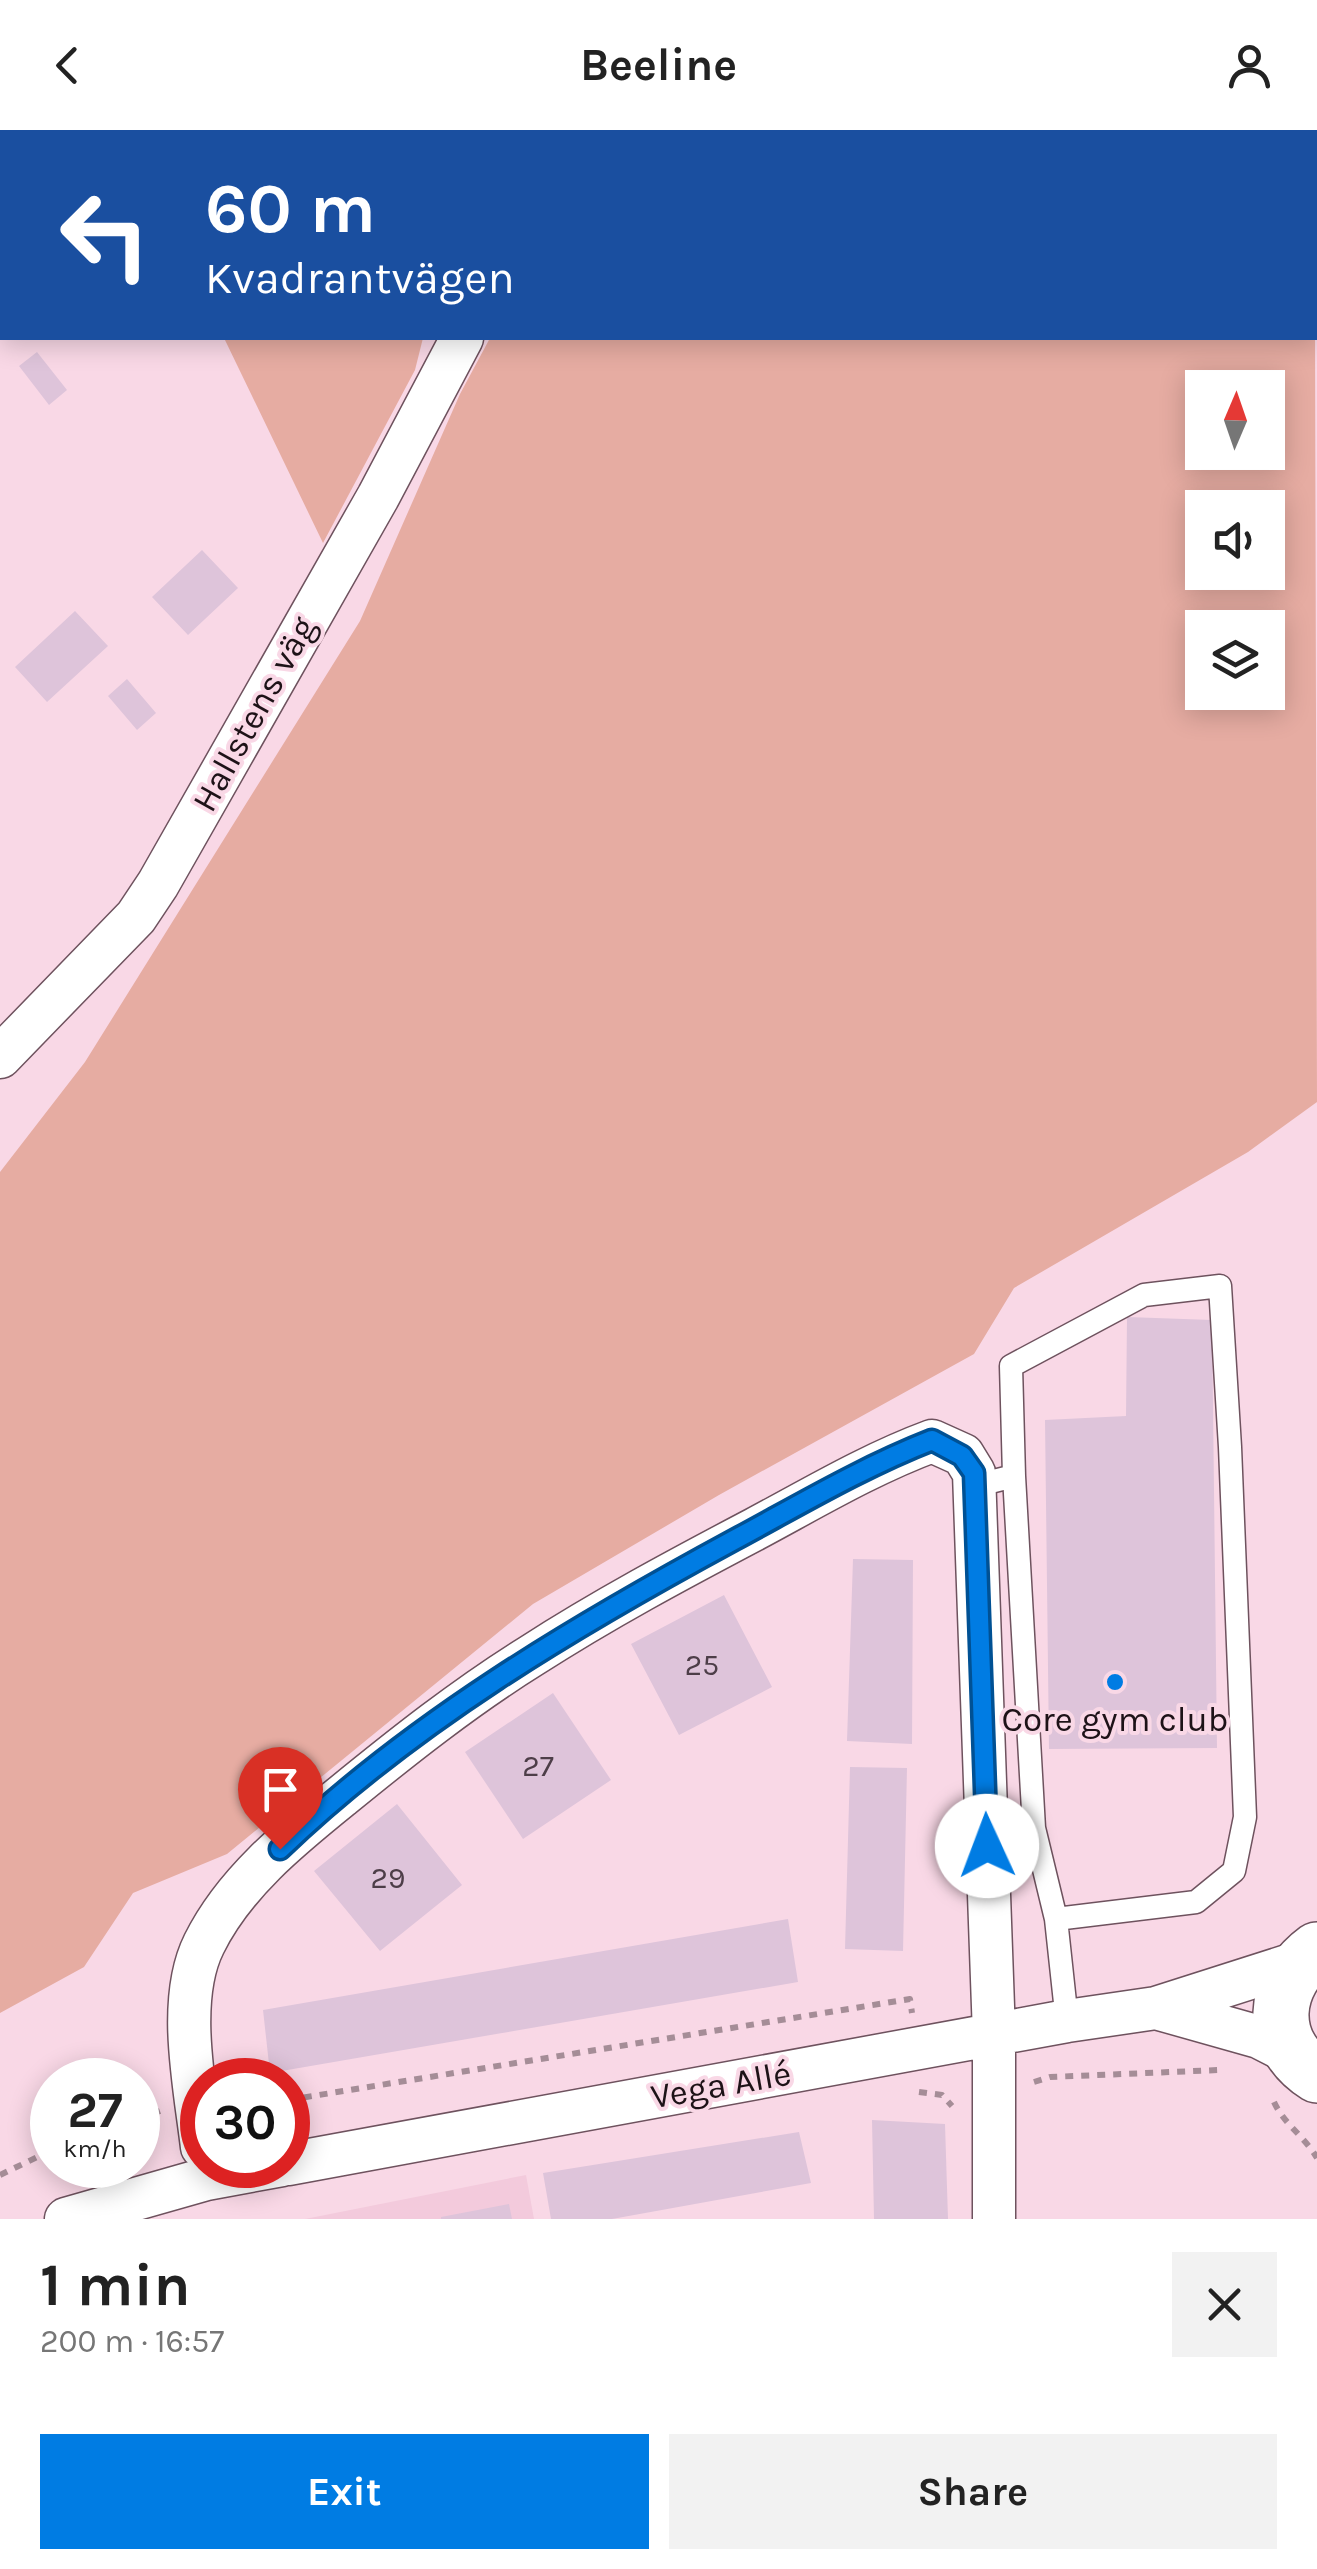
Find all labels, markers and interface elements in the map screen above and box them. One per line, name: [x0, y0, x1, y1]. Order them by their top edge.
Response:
icon: back: [40, 38, 95, 93]
icon: person: [1222, 38, 1277, 93]
text: Beeline: [580, 39, 737, 91]
text: 60 m: [205, 168, 376, 250]
icon: left: [40, 170, 170, 300]
text: Kvadrantvägen: [205, 252, 515, 304]
north arrow: [1185, 370, 1285, 470]
map controls: [1185, 370, 1285, 710]
button: sound: [1185, 490, 1285, 590]
street label: Hallstens väg: [184, 609, 324, 819]
button: layers: [1185, 610, 1285, 710]
house number: 25: [685, 1647, 719, 1683]
marker: Core gym club: [1104, 1671, 1126, 1693]
place label: Core gym club: [1002, 1699, 1228, 1740]
pin: [238, 1747, 323, 1850]
house number: 27: [522, 1748, 554, 1784]
icon: arrive: [253, 1762, 308, 1817]
position arrow: [935, 1794, 1039, 1898]
house number: 29: [371, 1860, 405, 1896]
street label: Vega Allé: [648, 2053, 794, 2117]
speed limit sign: 30: [180, 2058, 310, 2188]
text: 27: [67, 2081, 123, 2140]
text: km/h: [63, 2134, 127, 2163]
text: 1 min: [40, 2250, 191, 2320]
button: close: [1172, 2252, 1277, 2357]
text: 200 m · 16:57: [40, 2323, 224, 2360]
button: Exit: [40, 2434, 649, 2549]
button: Share: [669, 2434, 1277, 2549]

